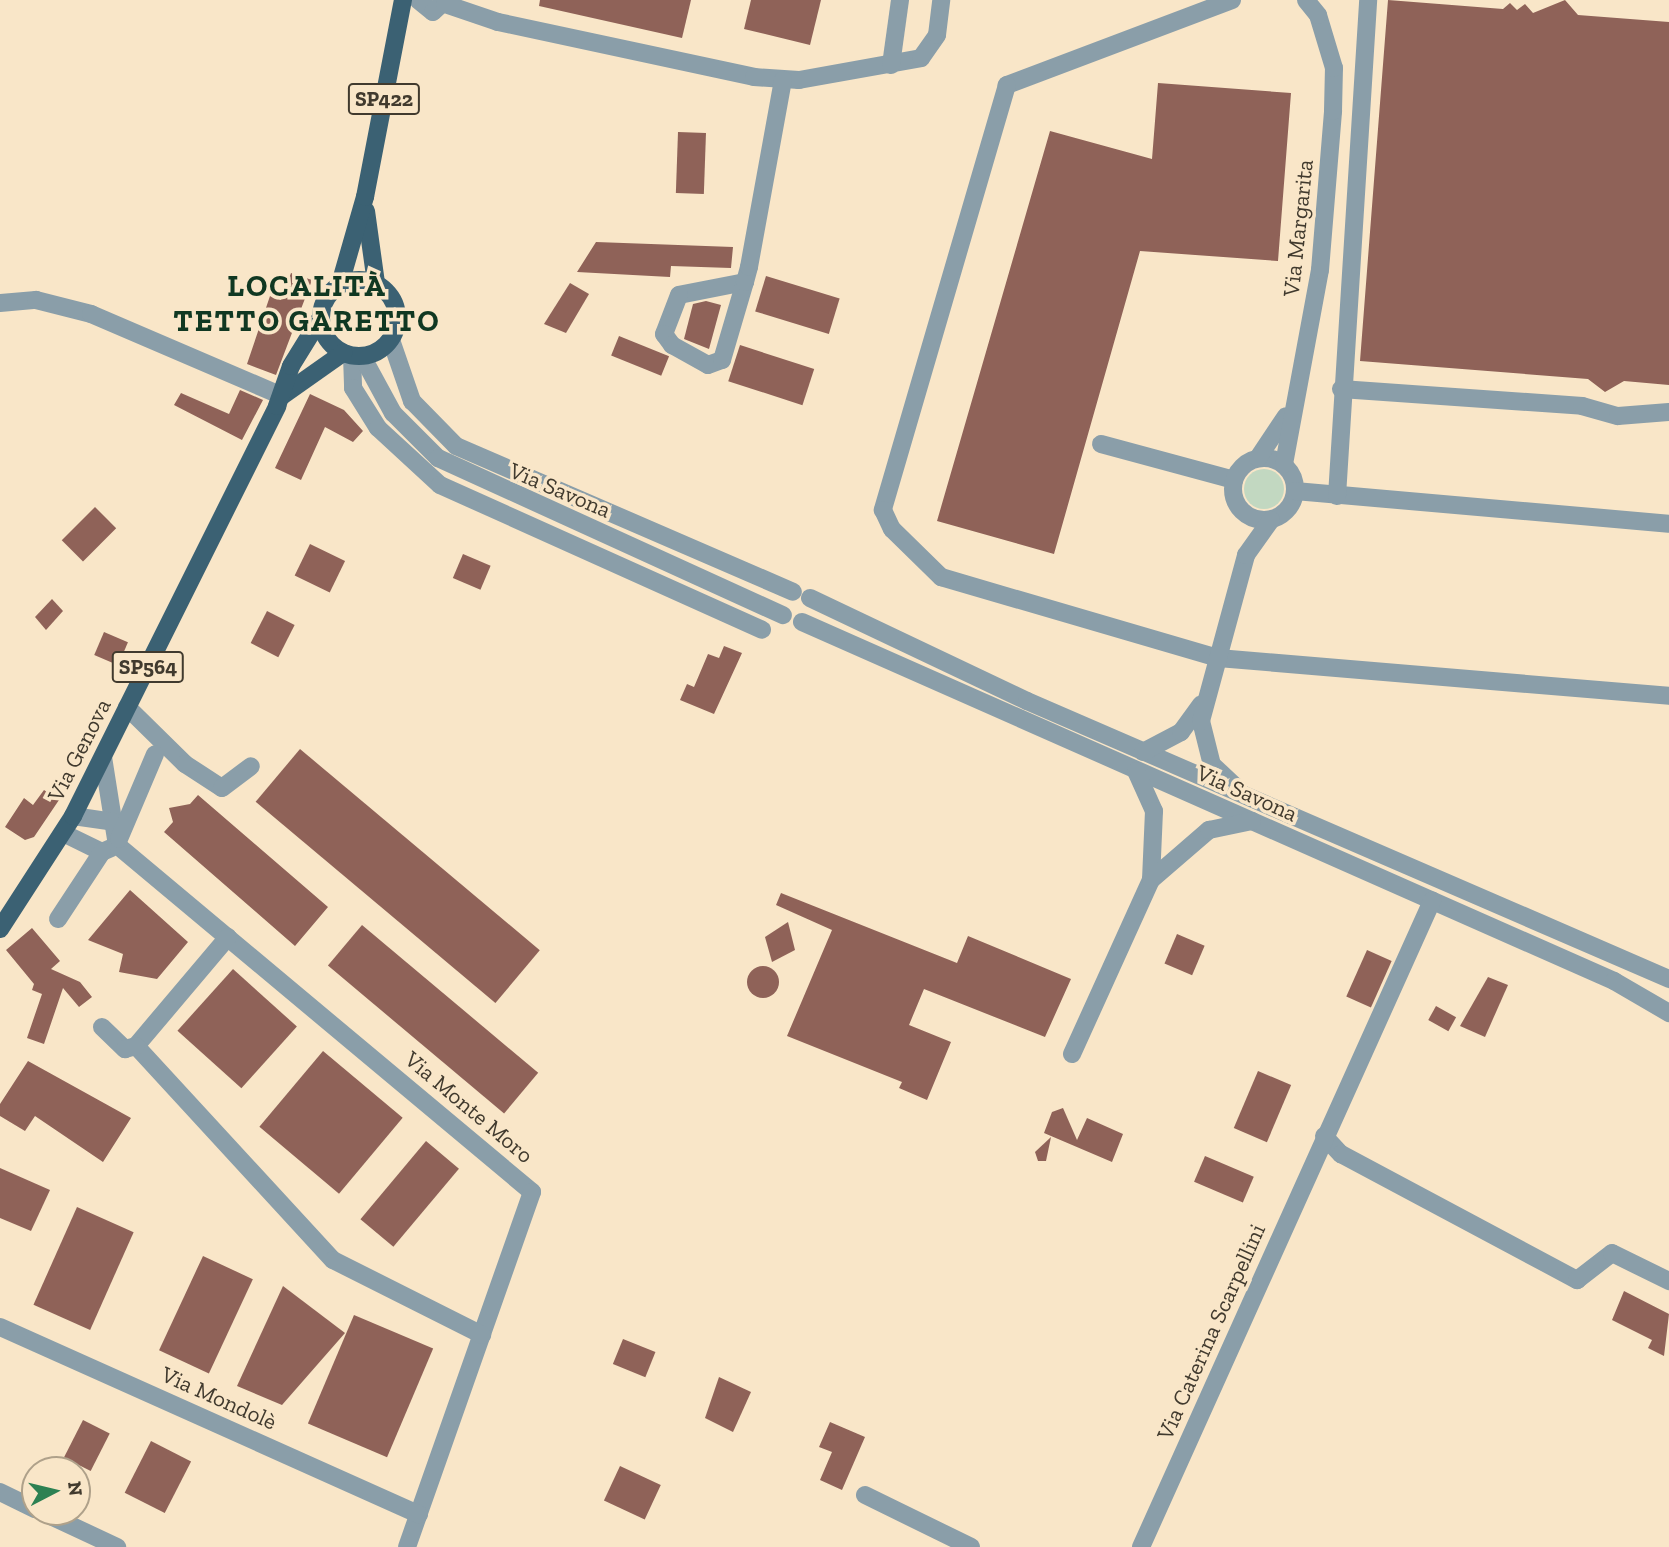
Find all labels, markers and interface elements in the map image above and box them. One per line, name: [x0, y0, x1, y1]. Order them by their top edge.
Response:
road number: SP422: [347, 82, 421, 116]
street label: Via Margarita: [1277, 158, 1319, 298]
district label: LOCALITÀ TETTO GARETTO: [175, 268, 439, 338]
street label: Via Savona: [505, 456, 615, 524]
road number: SP564: [111, 650, 185, 684]
street label: Via Genova: [41, 694, 117, 806]
street label: Via Savona: [1192, 759, 1302, 827]
street label: Via Monte Moro: [399, 1045, 539, 1169]
street label: Via Caterina Scarpellini: [1151, 1220, 1271, 1444]
street label: Via Mondolè: [157, 1360, 281, 1436]
north arrow: [21, 1456, 91, 1526]
text: N: [63, 1480, 88, 1497]

